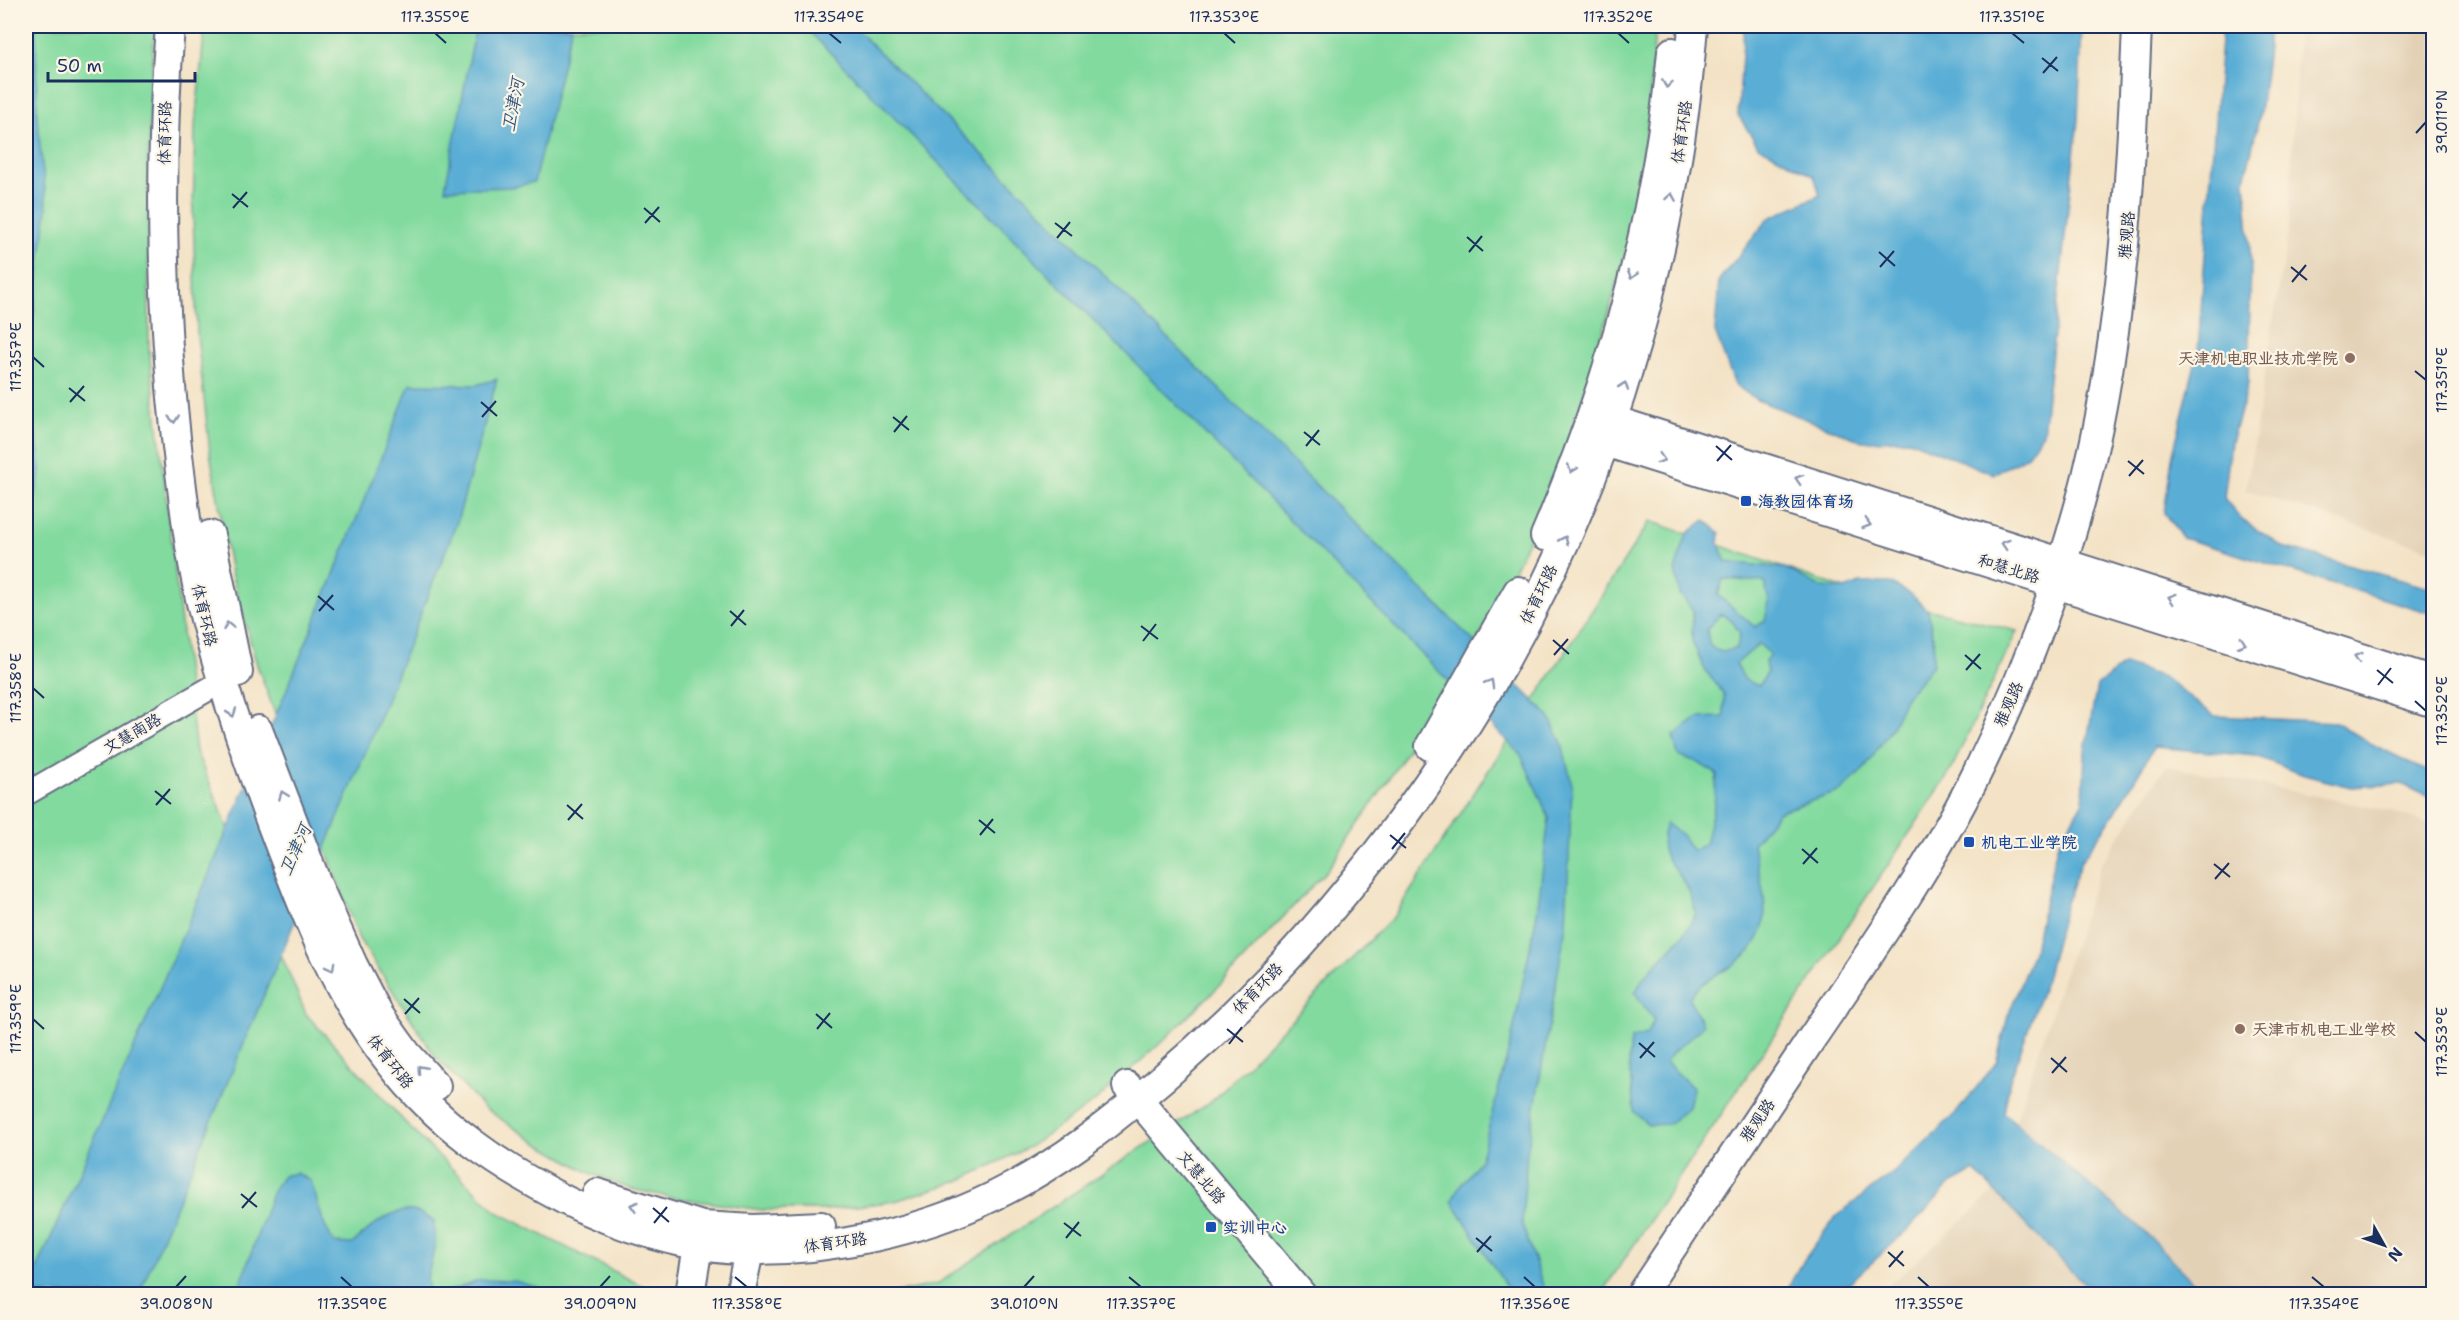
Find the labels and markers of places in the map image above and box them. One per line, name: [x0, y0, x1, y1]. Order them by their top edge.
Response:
place label: 天津机电职业技术学院: [2178, 348, 2338, 369]
marker: 天津机电职业技术学院: [2343, 351, 2357, 365]
place label: 海教园体育场: [1758, 491, 1854, 512]
marker: 海教园体育场: [1739, 494, 1753, 508]
place label: 机电工业学院: [1981, 832, 2077, 853]
marker: 机电工业学院: [1962, 835, 1976, 849]
place label: 天津市机电工业学校: [2252, 1019, 2396, 1040]
marker: 天津市机电工业学校: [2233, 1022, 2247, 1036]
place label: 实训中心: [1223, 1217, 1287, 1238]
marker: 实训中心: [1204, 1220, 1218, 1234]

